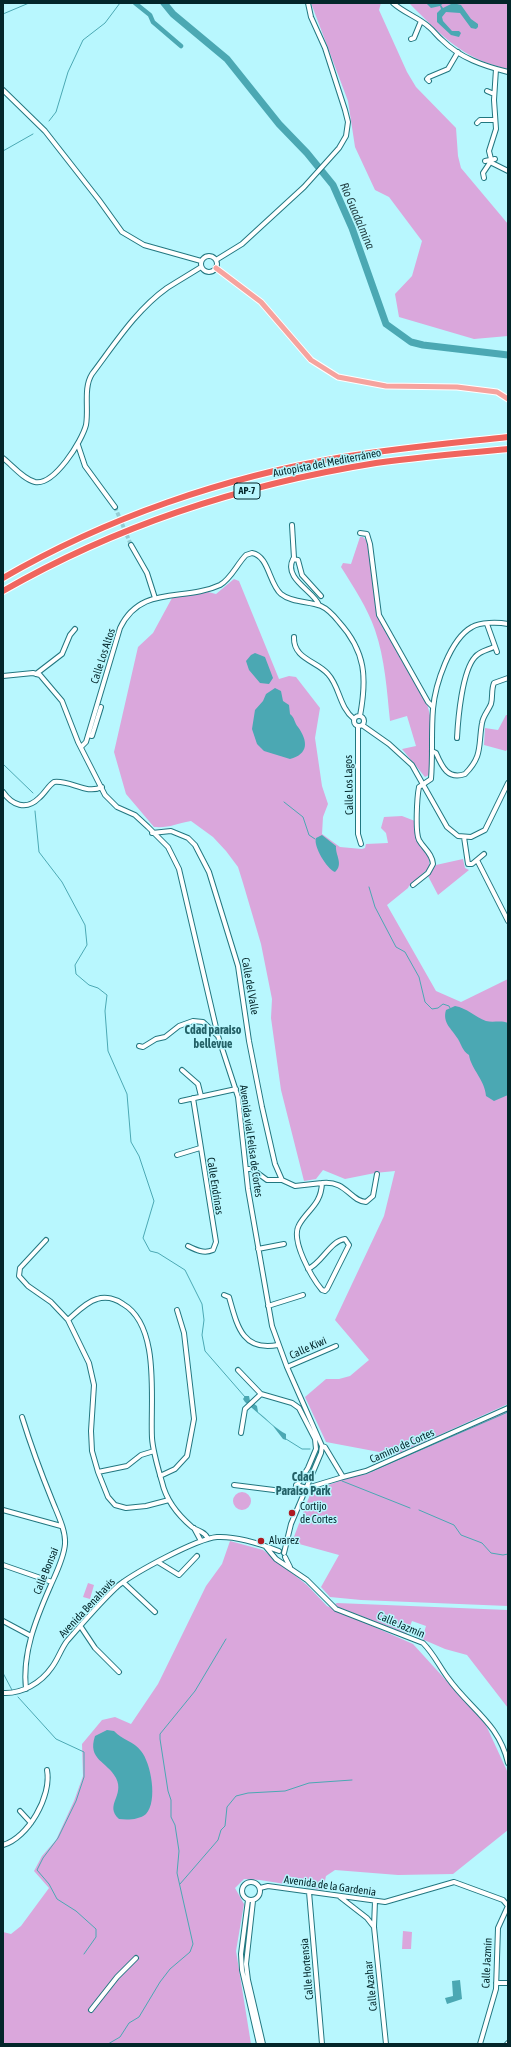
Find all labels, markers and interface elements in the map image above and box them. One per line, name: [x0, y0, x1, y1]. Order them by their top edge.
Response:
water label: Rio Guadalmina: [336, 180, 378, 252]
street label: Autopista del Mediterráneo: [272, 446, 382, 480]
road number: AP-7: [234, 483, 260, 499]
street label: Calle Los Altos: [88, 627, 118, 685]
street label: Calle Los Lagos: [342, 755, 356, 815]
street label: Calle del Valle: [238, 956, 262, 1016]
district label: Cdad paraiso bellevue: [185, 1023, 241, 1051]
street label: Avenida vial Felisa de Cortes: [237, 1084, 265, 1198]
street label: Calle Endrinas: [204, 1157, 226, 1215]
street label: Calle Kiwi: [287, 1334, 329, 1362]
street label: Camino de Cortes: [368, 1426, 436, 1466]
district label: Cdad Paraiso Park: [276, 1470, 330, 1498]
place label: Cortijo de Cortes: [300, 1500, 337, 1526]
marker: Cortijo de Cortes: [287, 1508, 297, 1518]
place label: Alvarez: [269, 1534, 299, 1548]
marker: Alvarez: [256, 1536, 266, 1546]
street label: Calle Bonsai: [31, 1546, 61, 1596]
street label: Avenida Benahavis: [56, 1576, 118, 1640]
street label: Calle Jazmín: [375, 1609, 427, 1641]
street label: Avenida de la Gardenia: [283, 1873, 377, 1899]
street label: Calle Jazmín: [479, 1937, 495, 1989]
street label: Calle Hortensia: [298, 1938, 316, 2000]
street label: Calle Azahar: [362, 1960, 380, 2012]

